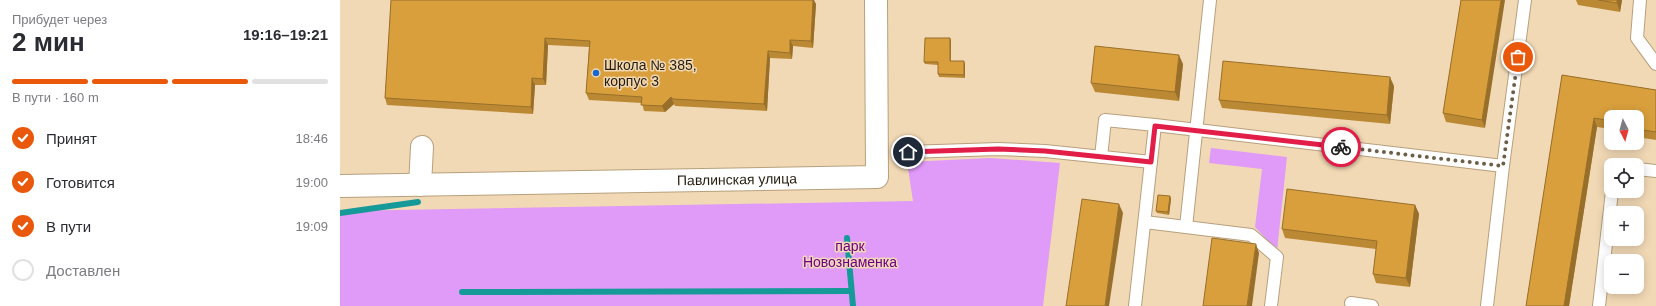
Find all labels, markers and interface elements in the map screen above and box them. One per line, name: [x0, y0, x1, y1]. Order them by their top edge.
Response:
text: Прибудет через: [12, 12, 107, 27]
text: 19:16–19:21: [243, 26, 328, 43]
text: 2 мин: [12, 27, 85, 57]
pin: [1501, 40, 1535, 74]
icon: bag: [1507, 46, 1529, 68]
place label: Школа № 385, корпус 3: [604, 57, 697, 89]
marker: Школа № 385, корпус 3: [591, 68, 601, 78]
text: В пути · 160 m: [12, 90, 99, 105]
north arrow: [1604, 110, 1644, 150]
map controls: [1604, 110, 1644, 294]
icon: check: [12, 127, 34, 149]
courier: [1321, 127, 1361, 167]
text: Принят: [46, 130, 97, 147]
text: 18:46: [295, 131, 328, 146]
pin: [891, 135, 925, 169]
icon: bike: [1330, 136, 1352, 158]
icon: home: [897, 141, 919, 163]
button: locate: [1604, 158, 1644, 198]
street label: Павлинская улица: [677, 170, 797, 188]
icon: check: [12, 171, 34, 193]
text: Готовится: [46, 174, 115, 191]
text: 19:00: [295, 175, 328, 190]
button: +: [1604, 206, 1644, 246]
icon: check: [12, 215, 34, 237]
text: В пути: [46, 218, 91, 235]
text: 19:09: [295, 219, 328, 234]
park label: парк Новознаменка: [803, 238, 897, 270]
button: −: [1604, 254, 1644, 294]
text: Доставлен: [46, 262, 120, 279]

